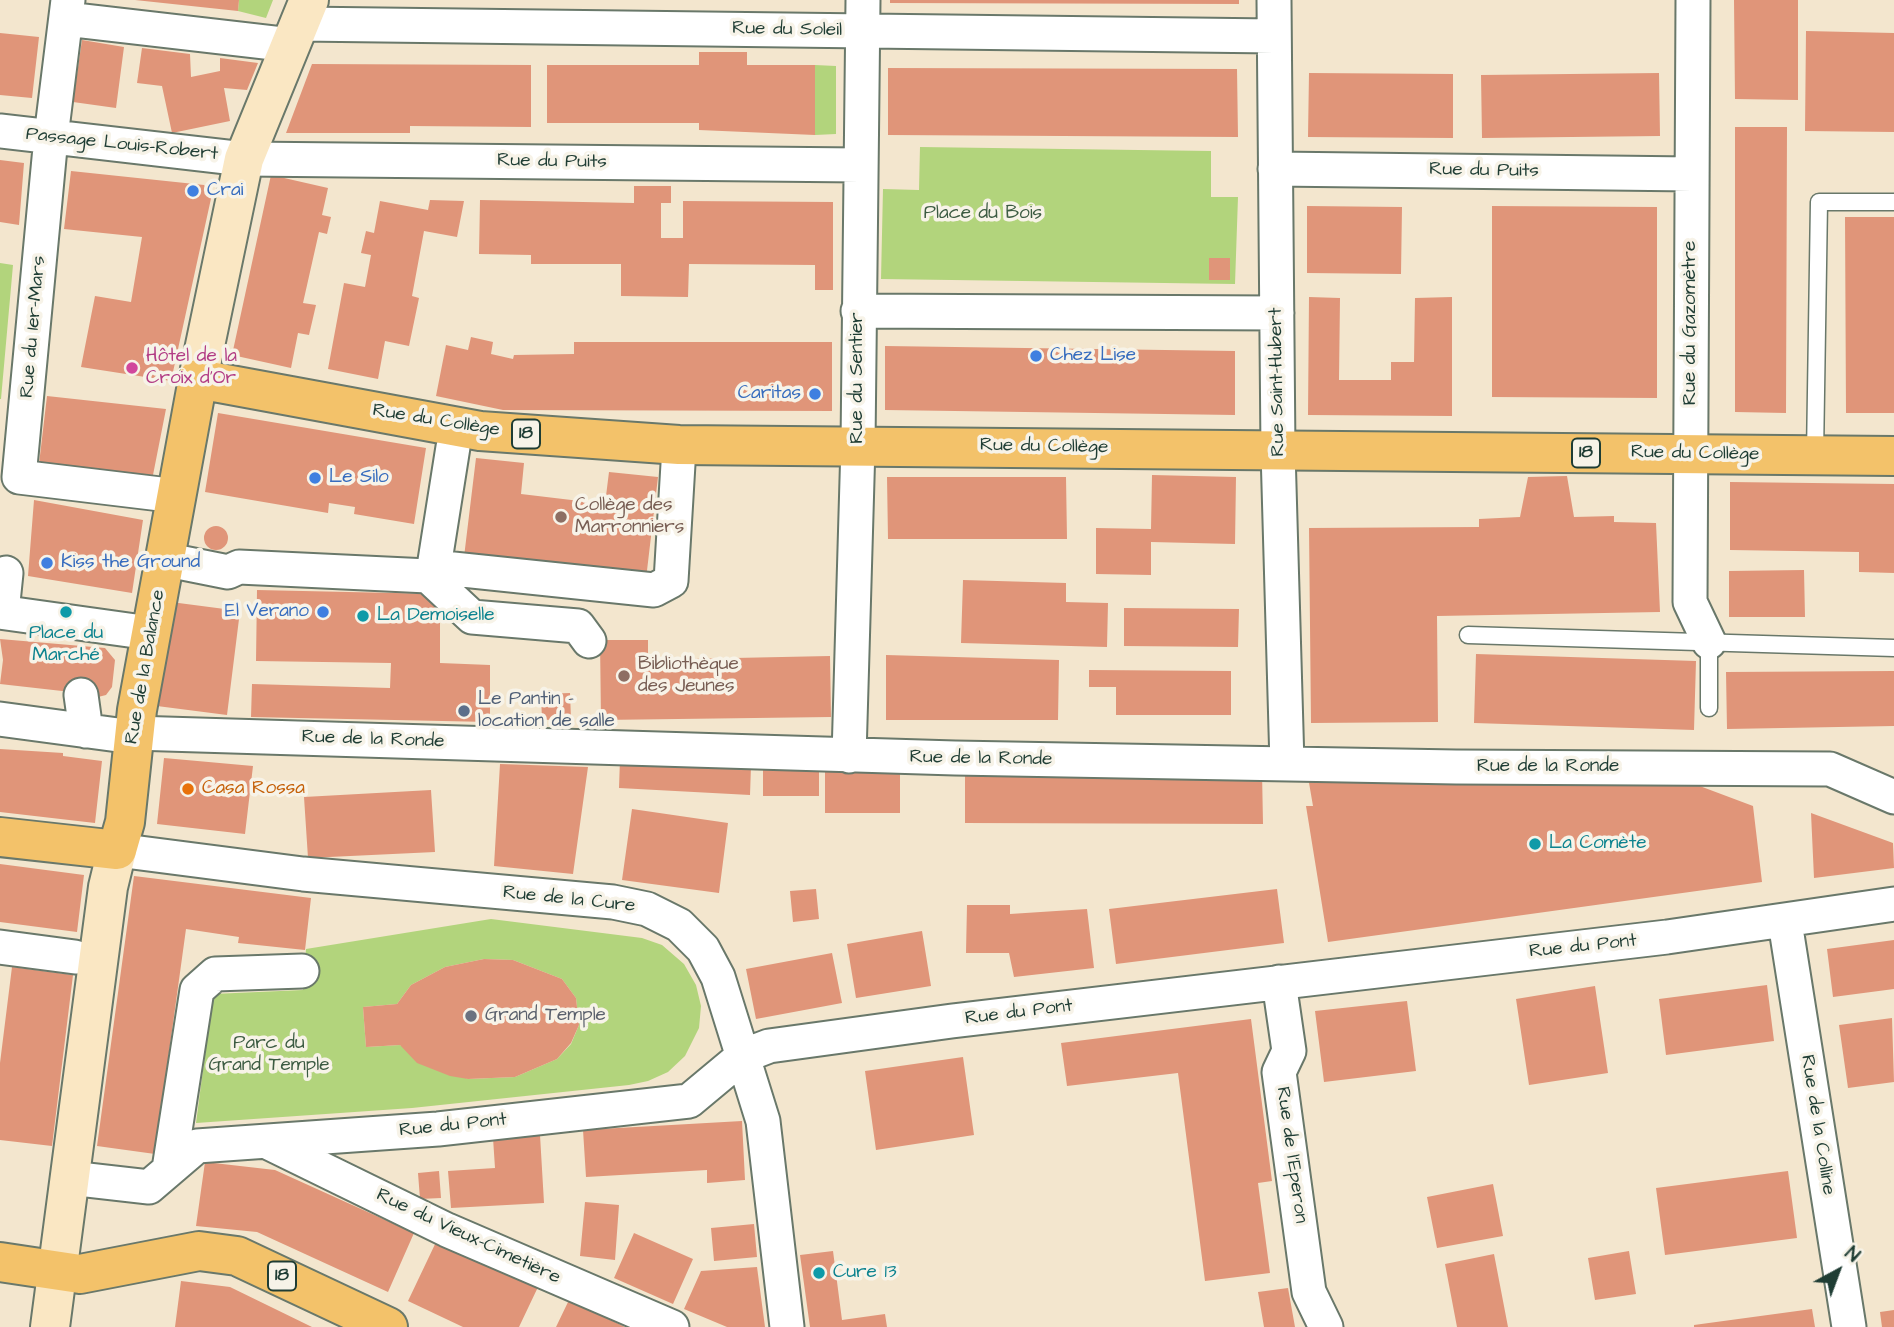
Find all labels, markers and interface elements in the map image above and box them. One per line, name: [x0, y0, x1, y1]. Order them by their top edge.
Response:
street label: Rue du Soleil: [732, 18, 842, 42]
street label: Passage Louis-Robert: [25, 124, 219, 166]
street label: Rue du Puits: [497, 150, 607, 174]
street label: Rue du Puits: [1429, 159, 1539, 183]
place label: Crai: [207, 180, 243, 202]
marker: Crai: [185, 183, 201, 199]
park label: Place du Bois: [924, 203, 1042, 225]
street label: Rue du Gazomètre: [1680, 241, 1702, 405]
street label: Rue du 1er-Mars: [16, 255, 52, 399]
street label: Rue Saint-Hubert: [1265, 307, 1291, 457]
street label: Rue du Sentier: [847, 312, 869, 444]
place label: Chez Lise: [1050, 345, 1136, 367]
place label: Hôtel de la Croix d'Or: [146, 346, 237, 390]
marker: Chez Lise: [1028, 348, 1044, 364]
marker: Hôtel de la Croix d'Or: [124, 360, 140, 376]
place label: Caritas: [738, 383, 801, 405]
marker: Caritas: [807, 386, 823, 402]
street label: Rue du Collège: [371, 400, 501, 442]
road number: 18: [512, 420, 540, 448]
street label: Rue du Collège: [980, 434, 1108, 460]
road number: 18: [1572, 438, 1600, 467]
street label: Rue du Collège: [1631, 441, 1759, 467]
place label: Le Silo: [329, 467, 389, 489]
marker: Le Silo: [307, 470, 323, 486]
place label: Collège des Marronniers: [575, 495, 684, 539]
marker: Collège des Marronniers: [553, 509, 569, 525]
place label: Kiss the Ground: [61, 552, 200, 574]
marker: Kiss the Ground: [39, 555, 55, 571]
street label: Rue de la Balance: [121, 588, 171, 746]
place label: El Verano: [225, 601, 309, 623]
marker: Place du Marché: [58, 604, 74, 620]
marker: El Verano: [315, 604, 331, 620]
place label: La Demoiselle: [377, 605, 494, 627]
marker: La Demoiselle: [355, 608, 371, 624]
place label: Place du Marché: [29, 623, 103, 667]
place label: Bibliothèque des Jeunes: [638, 654, 739, 698]
marker: Bibliothèque des Jeunes: [616, 668, 632, 684]
place label: Le Pantin - location de salle: [478, 689, 615, 733]
marker: Le Pantin - location de salle: [456, 703, 472, 719]
street label: Rue de la Ronde: [301, 726, 445, 754]
street label: Rue de la Ronde: [909, 746, 1053, 772]
street label: Rue de la Ronde: [1477, 756, 1619, 778]
place label: Casa Rossa: [202, 778, 305, 800]
marker: Casa Rossa: [180, 781, 196, 797]
place label: La Comète: [1549, 833, 1647, 855]
marker: La Comète: [1527, 836, 1543, 852]
street label: Rue de la Cure: [502, 882, 636, 918]
street label: Rue du Pont: [1528, 930, 1638, 964]
street label: Rue du Pont: [964, 995, 1074, 1031]
place label: Grand Temple: [485, 1005, 606, 1027]
marker: Grand Temple: [463, 1008, 479, 1024]
park label: Parc du Grand Temple: [209, 1033, 329, 1077]
street label: Rue de la Colline: [1795, 1053, 1839, 1197]
street label: Rue de l'Eperon: [1270, 1085, 1312, 1225]
street label: Rue du Pont: [398, 1109, 508, 1143]
street label: Rue du Vieux-Cimetière: [372, 1184, 564, 1290]
north arrow: [1803, 1236, 1873, 1306]
text: N: [1839, 1241, 1865, 1269]
road number: 18: [268, 1261, 296, 1290]
place label: Cure 13: [833, 1262, 897, 1284]
marker: Cure 13: [811, 1265, 827, 1281]

